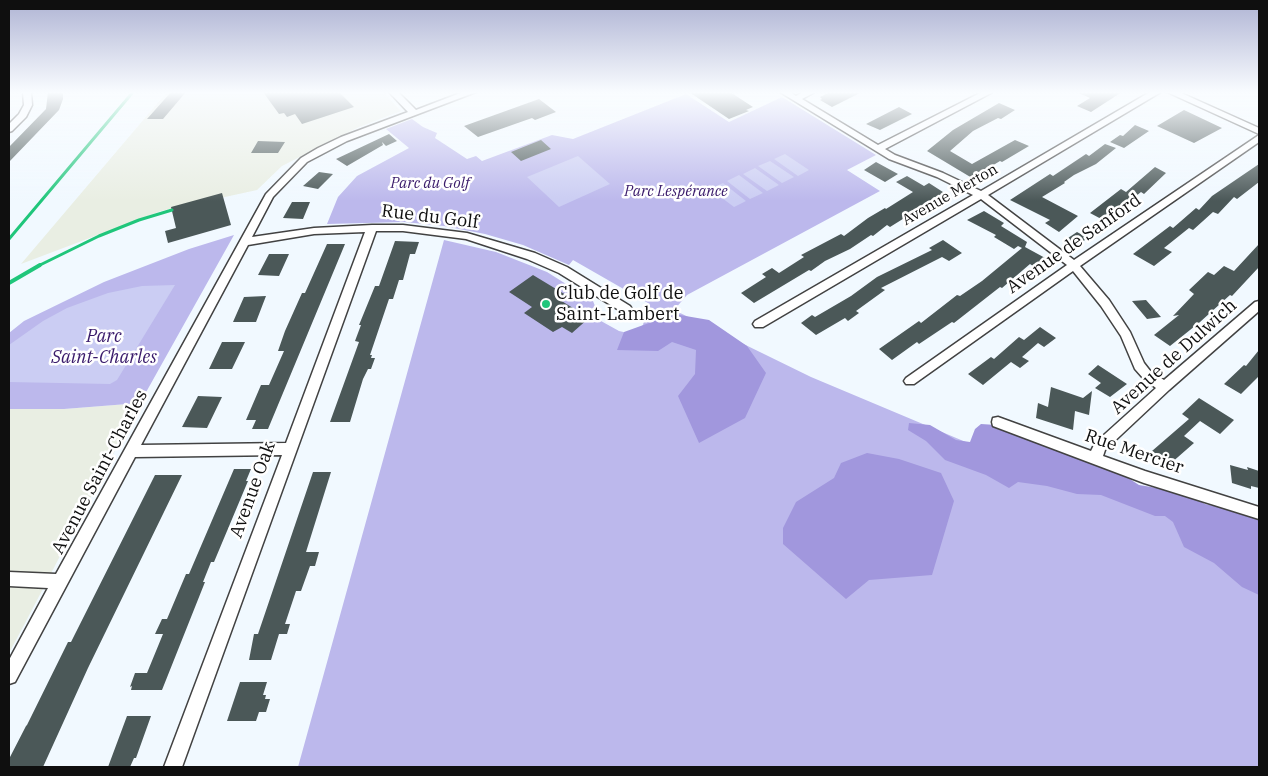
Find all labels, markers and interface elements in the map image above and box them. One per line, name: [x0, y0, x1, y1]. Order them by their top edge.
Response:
street label: Avenue Merton: [899, 160, 1001, 230]
park label: Parc du Golf: [391, 175, 469, 193]
park label: Parc Lespérance: [624, 183, 728, 201]
street label: Avenue de Sanford: [1003, 189, 1145, 299]
street label: Rue du Golf: [380, 200, 480, 234]
place label: Club de Golf de Saint-Lambert: [556, 283, 683, 326]
street label: Avenue de Dulwich: [1107, 295, 1241, 419]
marker: Club de Golf de Saint-Lambert: [540, 298, 552, 310]
park label: Parc Saint-Charles: [51, 326, 157, 368]
street label: Avenue Saint-Charles: [48, 386, 152, 558]
street label: Rue Mercier: [1082, 425, 1186, 479]
street label: Avenue Oak: [226, 439, 280, 541]

